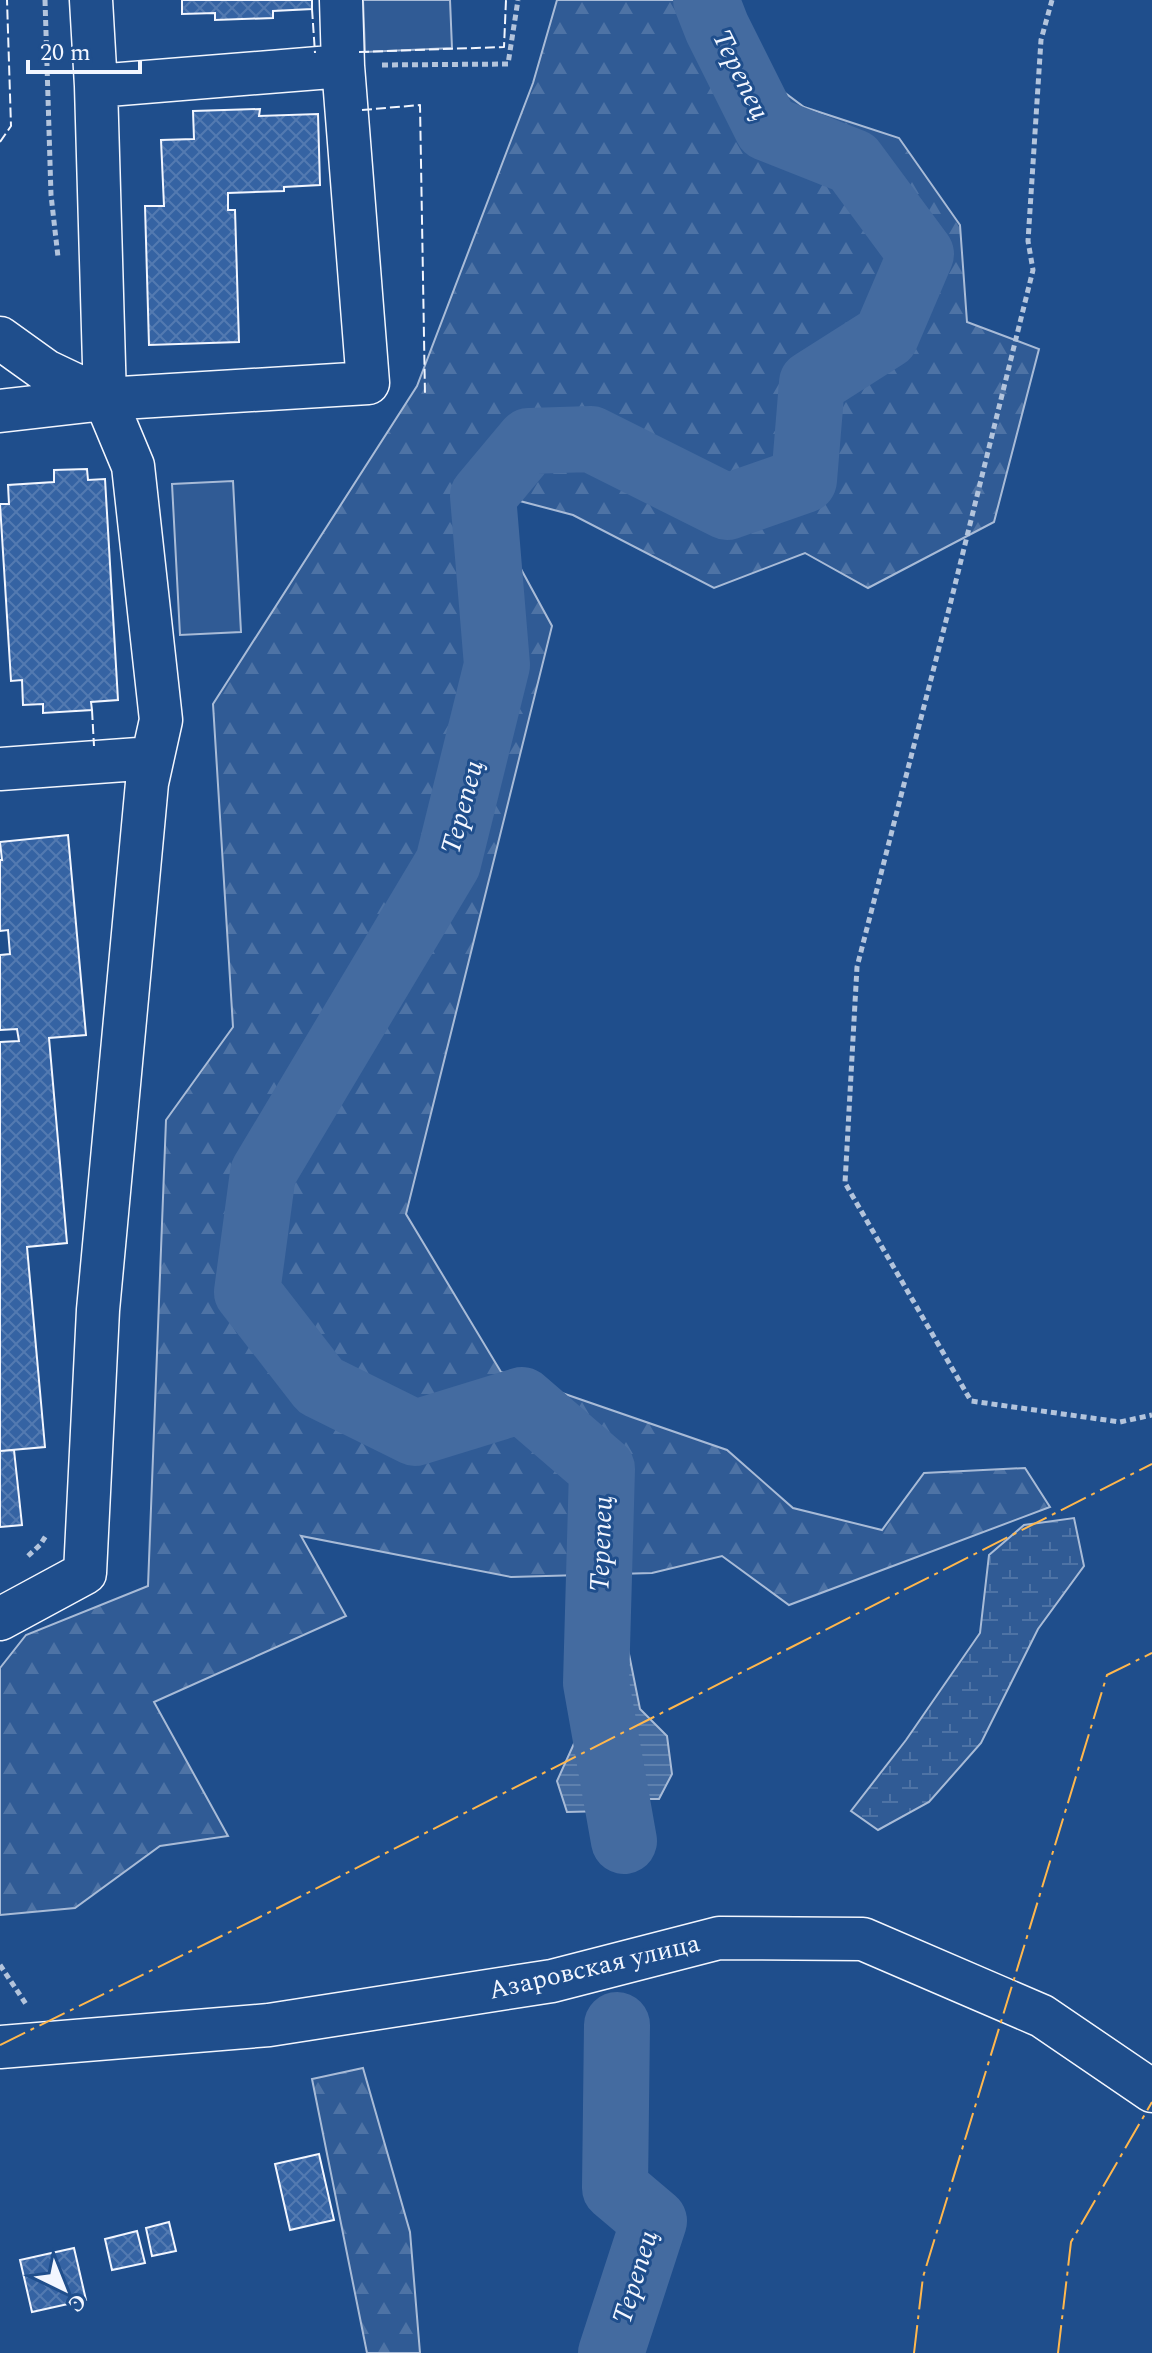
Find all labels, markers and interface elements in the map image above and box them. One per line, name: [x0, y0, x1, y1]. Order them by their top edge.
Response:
water label: Терепец: [700, 22, 781, 127]
scale bar: [28, 24, 140, 74]
text: 20 m: [40, 35, 91, 71]
water label: Терепец: [429, 755, 496, 859]
water label: Терепец: [578, 1495, 625, 1593]
street label: Азаровская улица: [485, 1923, 704, 2011]
water label: Терепец: [601, 2225, 670, 2330]
north arrow: [24, 2249, 104, 2329]
text: С: [60, 2285, 94, 2320]

